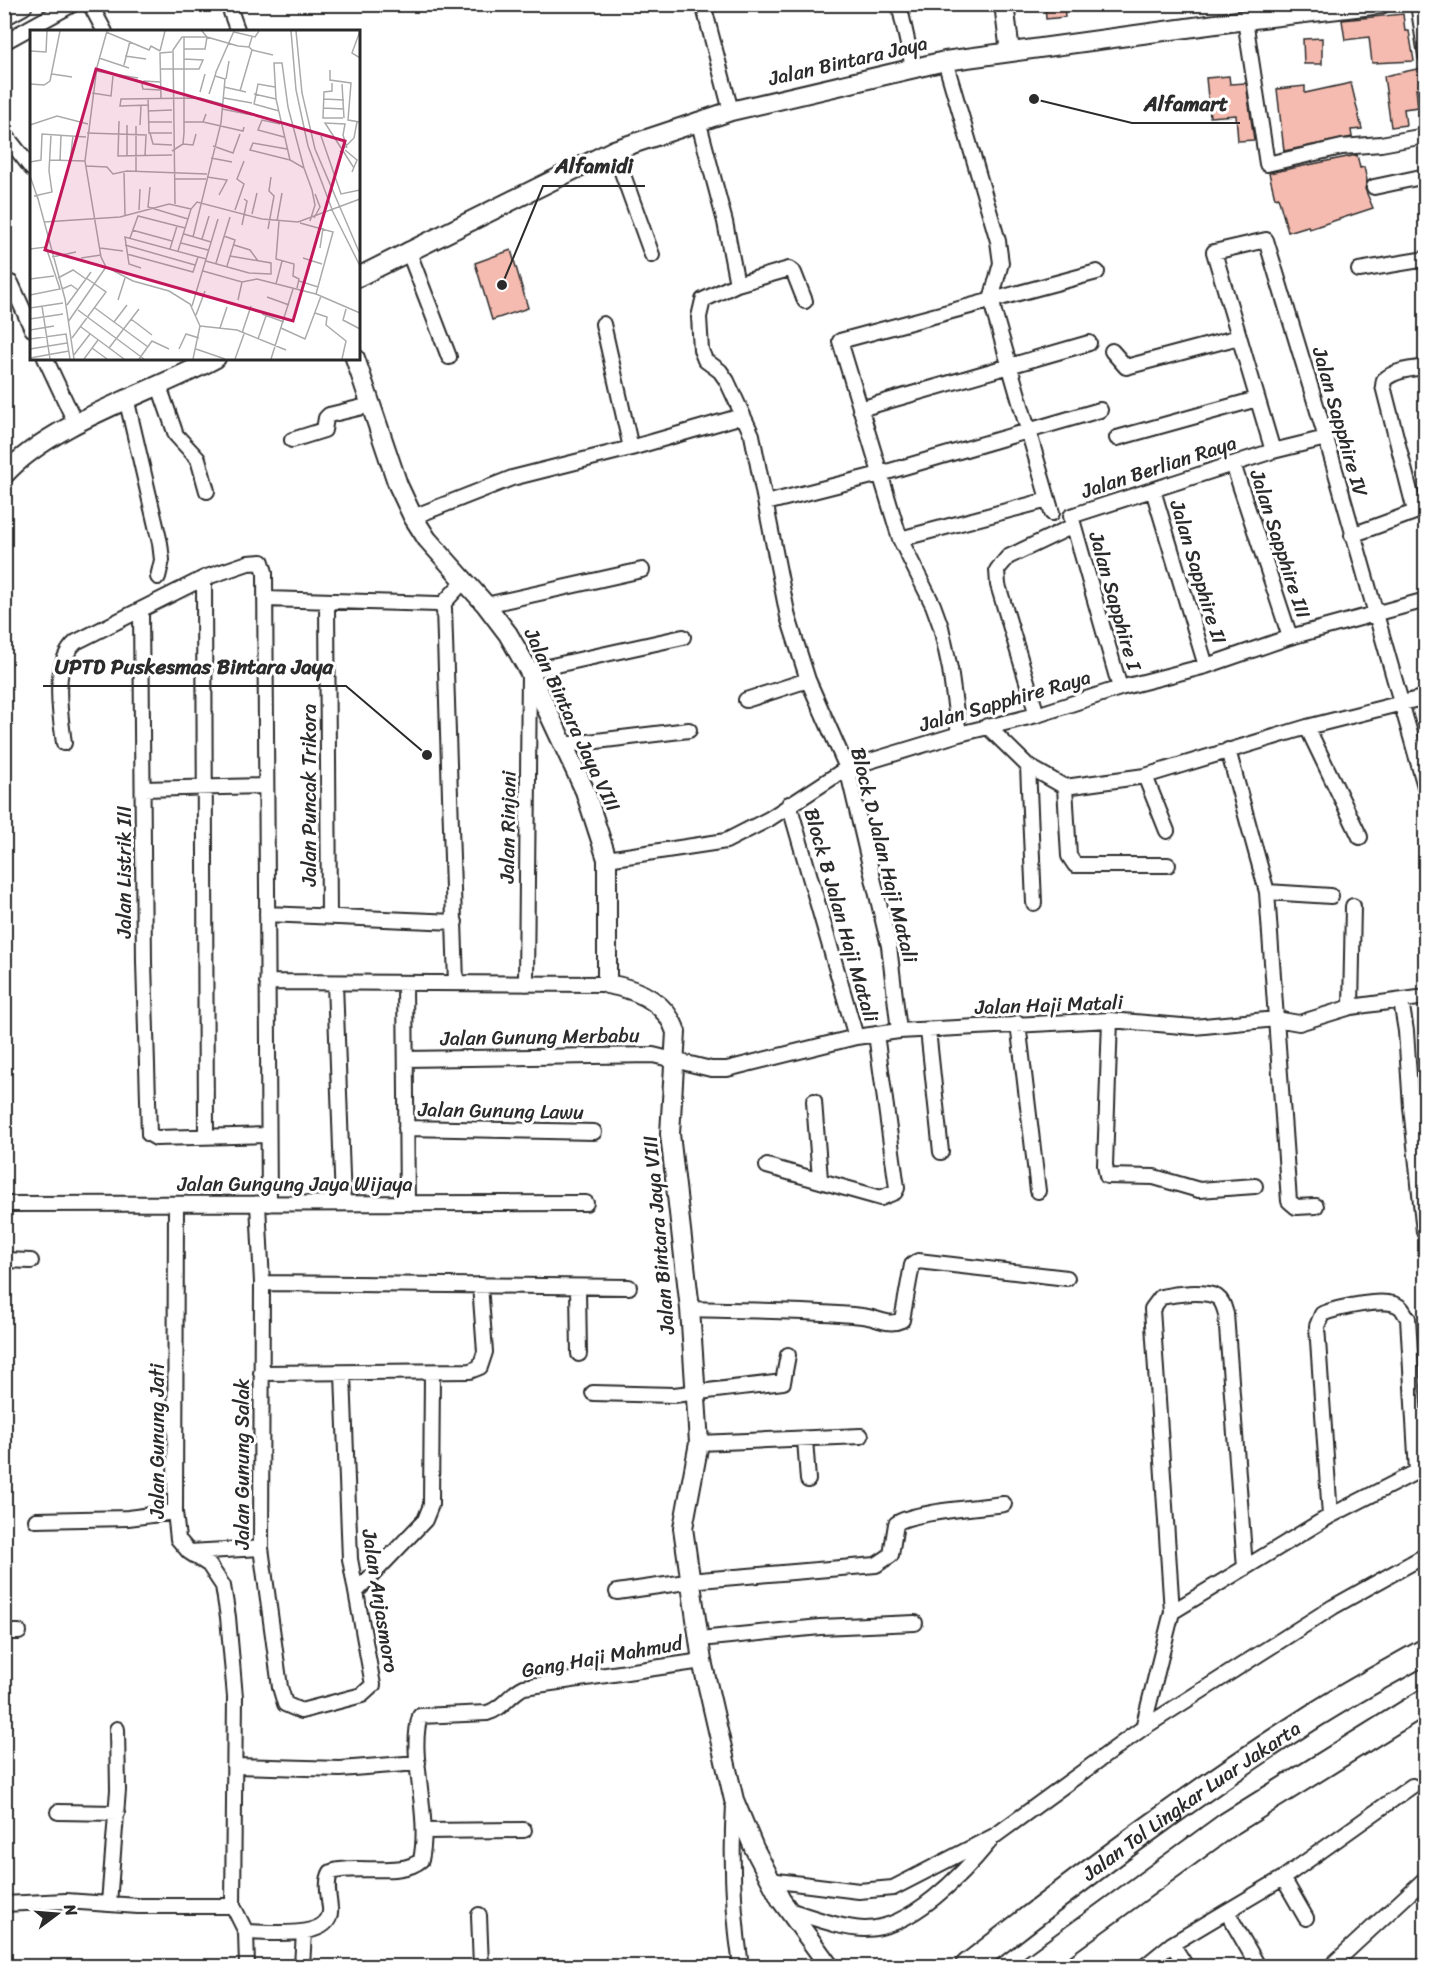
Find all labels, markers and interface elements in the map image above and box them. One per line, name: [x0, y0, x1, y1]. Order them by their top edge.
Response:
street label: Jalan Bintara Jaya: [764, 26, 931, 97]
inset map: [30, 30, 360, 360]
callout: Alfamart: [1132, 84, 1240, 123]
text: Alfamart: [1143, 85, 1229, 123]
callout: Alfamidi: [543, 147, 645, 186]
text: Alfamidi: [554, 147, 634, 185]
street label: Jalan Sapphire IV: [1302, 342, 1378, 501]
street label: Jalan Berlian Raya: [1076, 425, 1241, 509]
street label: Jalan Sapphire III: [1239, 464, 1321, 623]
street label: Jalan Sapphire II: [1159, 495, 1236, 648]
street label: Jalan Sapphire I: [1078, 527, 1152, 675]
street label: Jalan Bintara Jaya VIII: [514, 621, 630, 818]
callout: UPTD Puskesmas Bintara Jaya: [43, 647, 346, 686]
text: UPTD Puskesmas Bintara Jaya: [55, 648, 335, 686]
street label: Jalan Sapphire Raya: [914, 660, 1095, 743]
street label: Jalan Puncak Trikora: [292, 704, 327, 887]
street label: Block D Jalan Haji Matali: [840, 744, 928, 968]
street label: Jalan Rinjani: [490, 769, 527, 885]
street label: Block B Jalan Haji Matali: [794, 804, 889, 1028]
street label: Jalan Listrik III: [107, 806, 142, 939]
street label: Jalan Haji Matali: [973, 985, 1125, 1025]
street label: Jalan Gunung Merbabu: [439, 1018, 640, 1056]
street label: Jalan Gunung Lawu: [417, 1092, 584, 1130]
street label: Jalan Bintara Jaya VIII: [633, 1134, 685, 1337]
street label: Jalan Gungung Jaya Wijaya: [176, 1167, 413, 1202]
street label: Jalan Gunung Jati: [140, 1363, 175, 1519]
street label: Jalan Gunung Salak: [225, 1378, 260, 1550]
street label: Jalan Anjasmoro: [351, 1526, 409, 1675]
street label: Gang Haji Mahmud: [519, 1625, 687, 1688]
street label: Jalan Tol Lingkar Luar Jakarta: [1073, 1711, 1308, 1891]
north arrow: [27, 1884, 87, 1944]
text: N: [55, 1900, 87, 1920]

